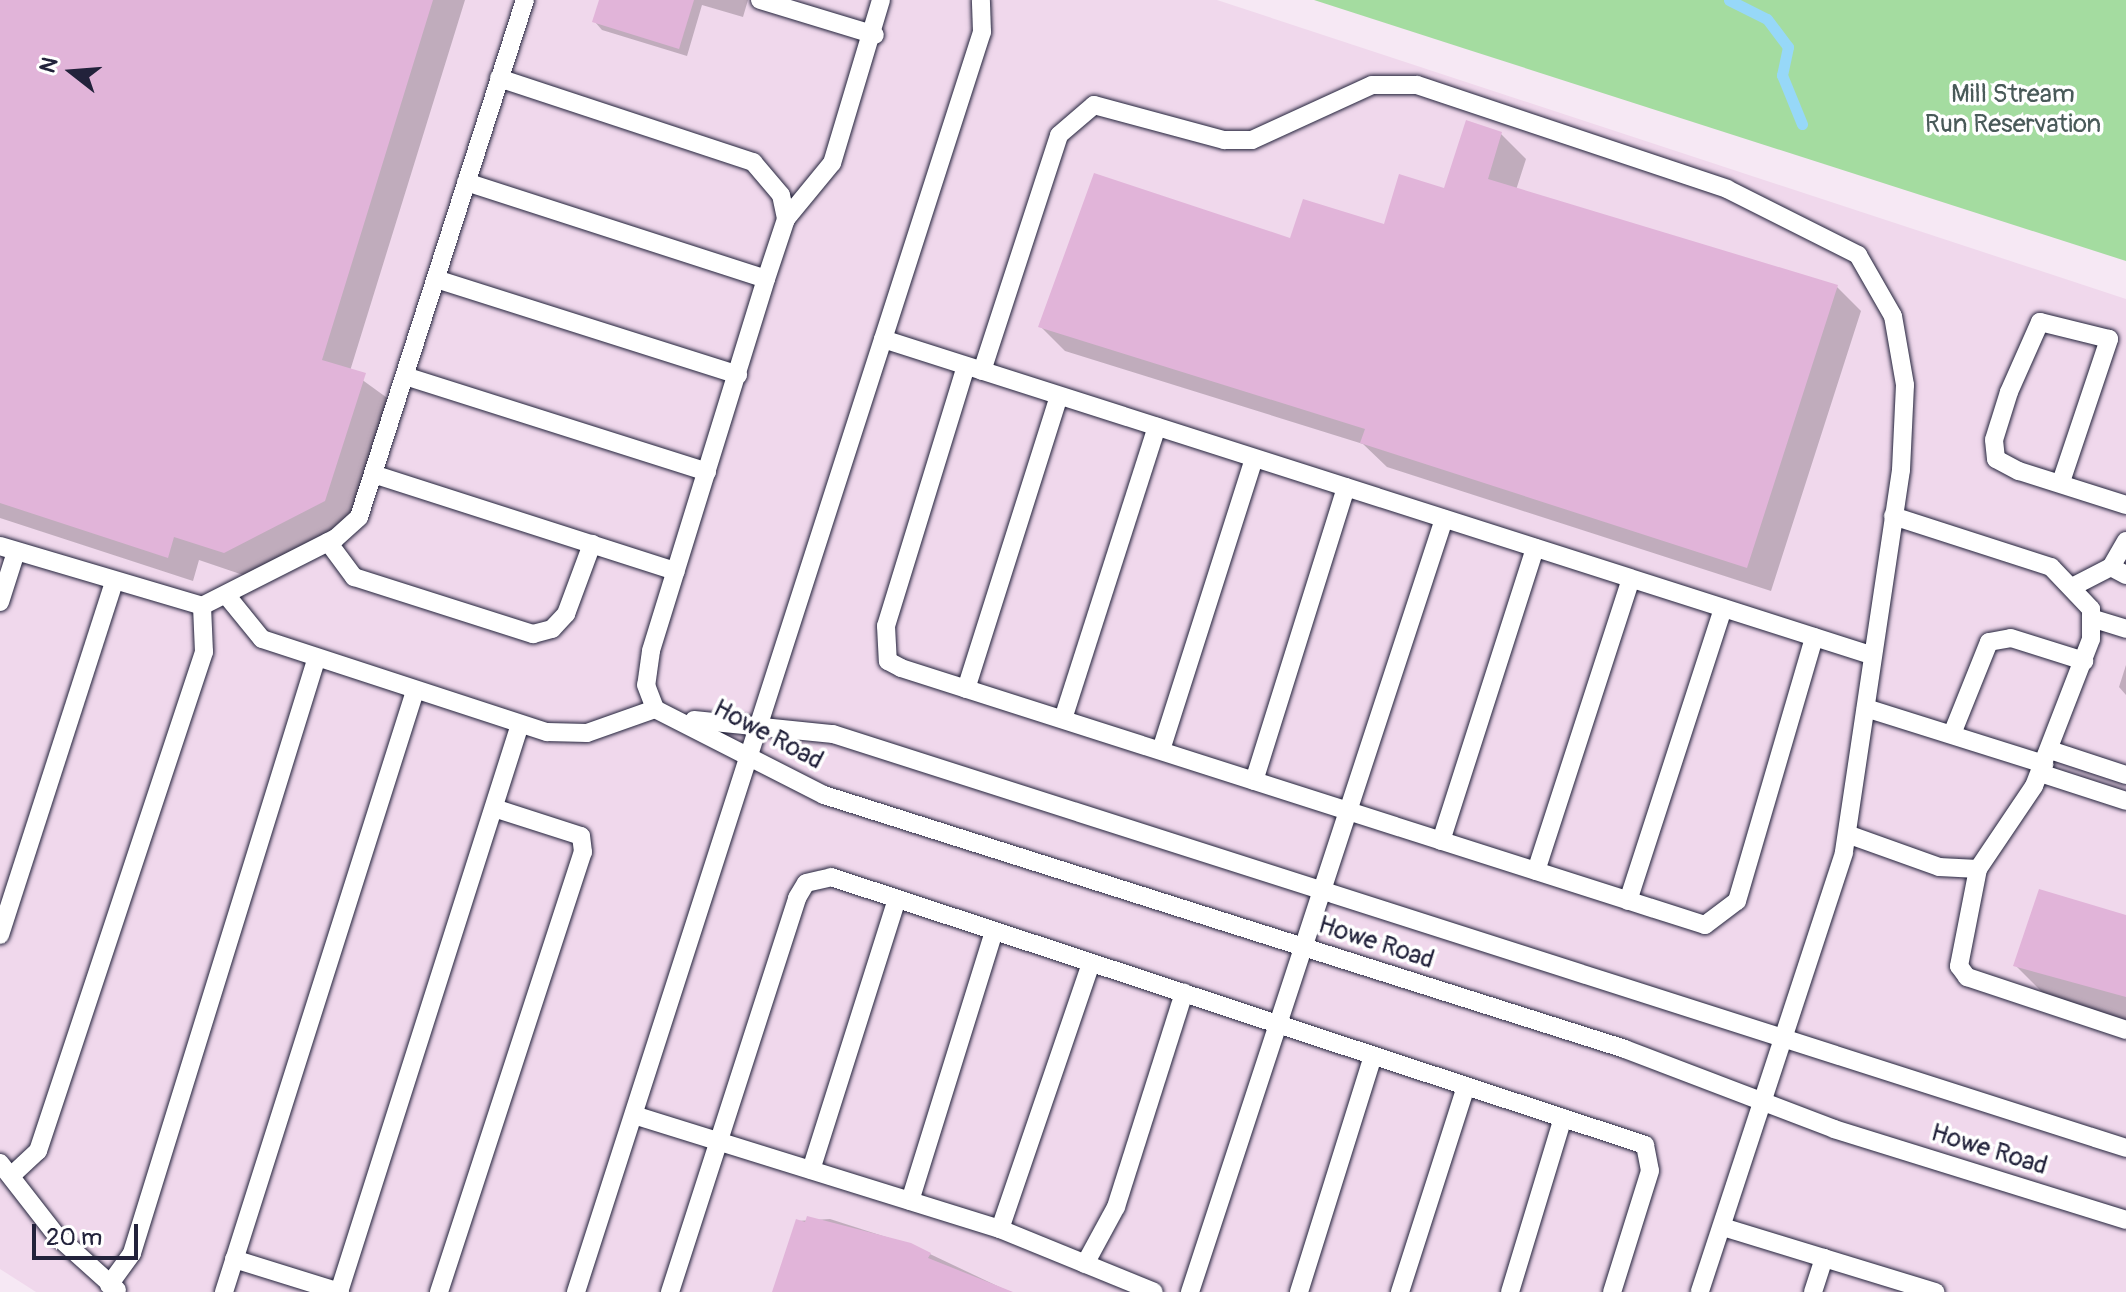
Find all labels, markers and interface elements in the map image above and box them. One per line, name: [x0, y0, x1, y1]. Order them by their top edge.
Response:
north arrow: [32, 32, 112, 112]
text: N: [33, 54, 65, 76]
park label: Mill Stream Run Reservation: [1925, 79, 2101, 140]
street label: Howe Road: [708, 693, 828, 777]
street label: Howe Road: [1314, 910, 1438, 976]
street label: Howe Road: [1927, 1118, 2051, 1182]
scale bar: [36, 1208, 142, 1258]
text: 20 m: [46, 1223, 102, 1252]

